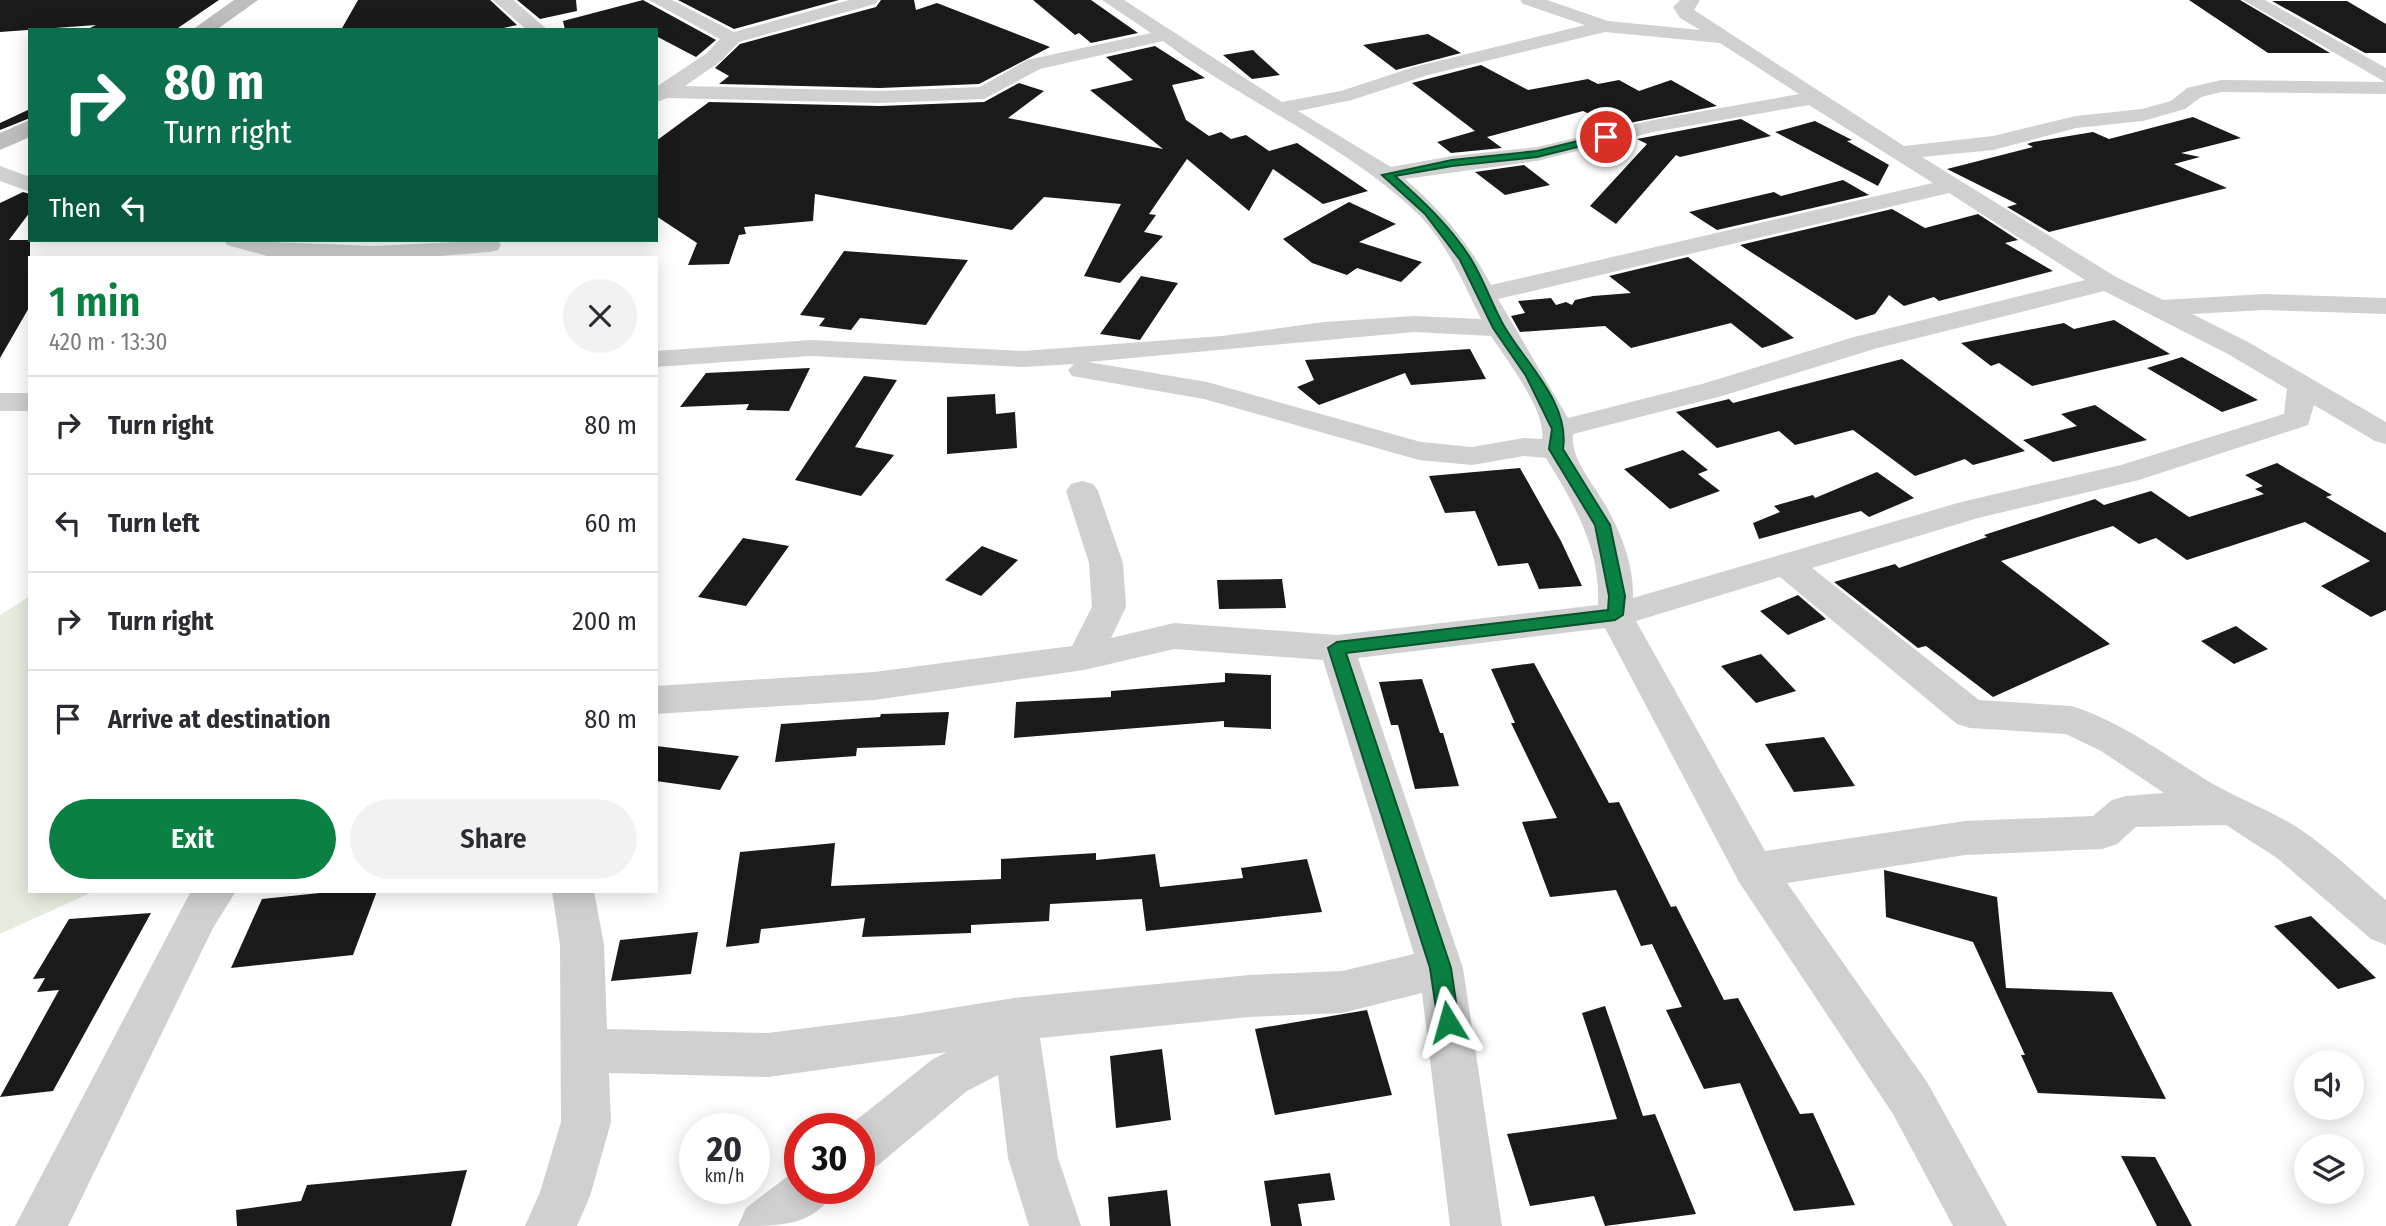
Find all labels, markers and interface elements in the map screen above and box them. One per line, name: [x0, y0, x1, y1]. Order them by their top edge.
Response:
text: 80 m: [164, 53, 264, 112]
icon: right: [49, 56, 140, 147]
pin: [1576, 107, 1636, 167]
text: Turn right: [164, 113, 291, 151]
icon: arrive: [1587, 118, 1625, 156]
icon: left: [115, 189, 153, 227]
text: Then: [49, 193, 101, 224]
text: 1 min: [49, 277, 140, 327]
button: close: [563, 279, 637, 353]
text: 420 m · 13:30: [49, 328, 168, 356]
icon: right: [49, 406, 87, 444]
text: Turn right: [108, 410, 214, 441]
text: 80 m: [584, 410, 637, 441]
icon: left: [49, 504, 87, 542]
text: Turn left: [108, 508, 200, 539]
text: 60 m: [584, 508, 637, 539]
icon: right: [49, 602, 87, 640]
text: Turn right: [108, 606, 214, 637]
text: 200 m: [572, 606, 637, 637]
icon: arrive: [49, 700, 87, 738]
text: Arrive at destination: [108, 704, 331, 735]
text: 80 m: [584, 704, 637, 735]
button: Exit: [49, 799, 336, 879]
button: Share: [350, 799, 637, 879]
position arrow: [1411, 985, 1485, 1059]
map controls: [2294, 1050, 2364, 1204]
button: sound: [2294, 1050, 2364, 1120]
speed limit sign: 30: [784, 1113, 875, 1204]
text: 20: [707, 1128, 742, 1170]
button: layers: [2294, 1134, 2364, 1204]
text: km/h: [704, 1165, 745, 1187]

